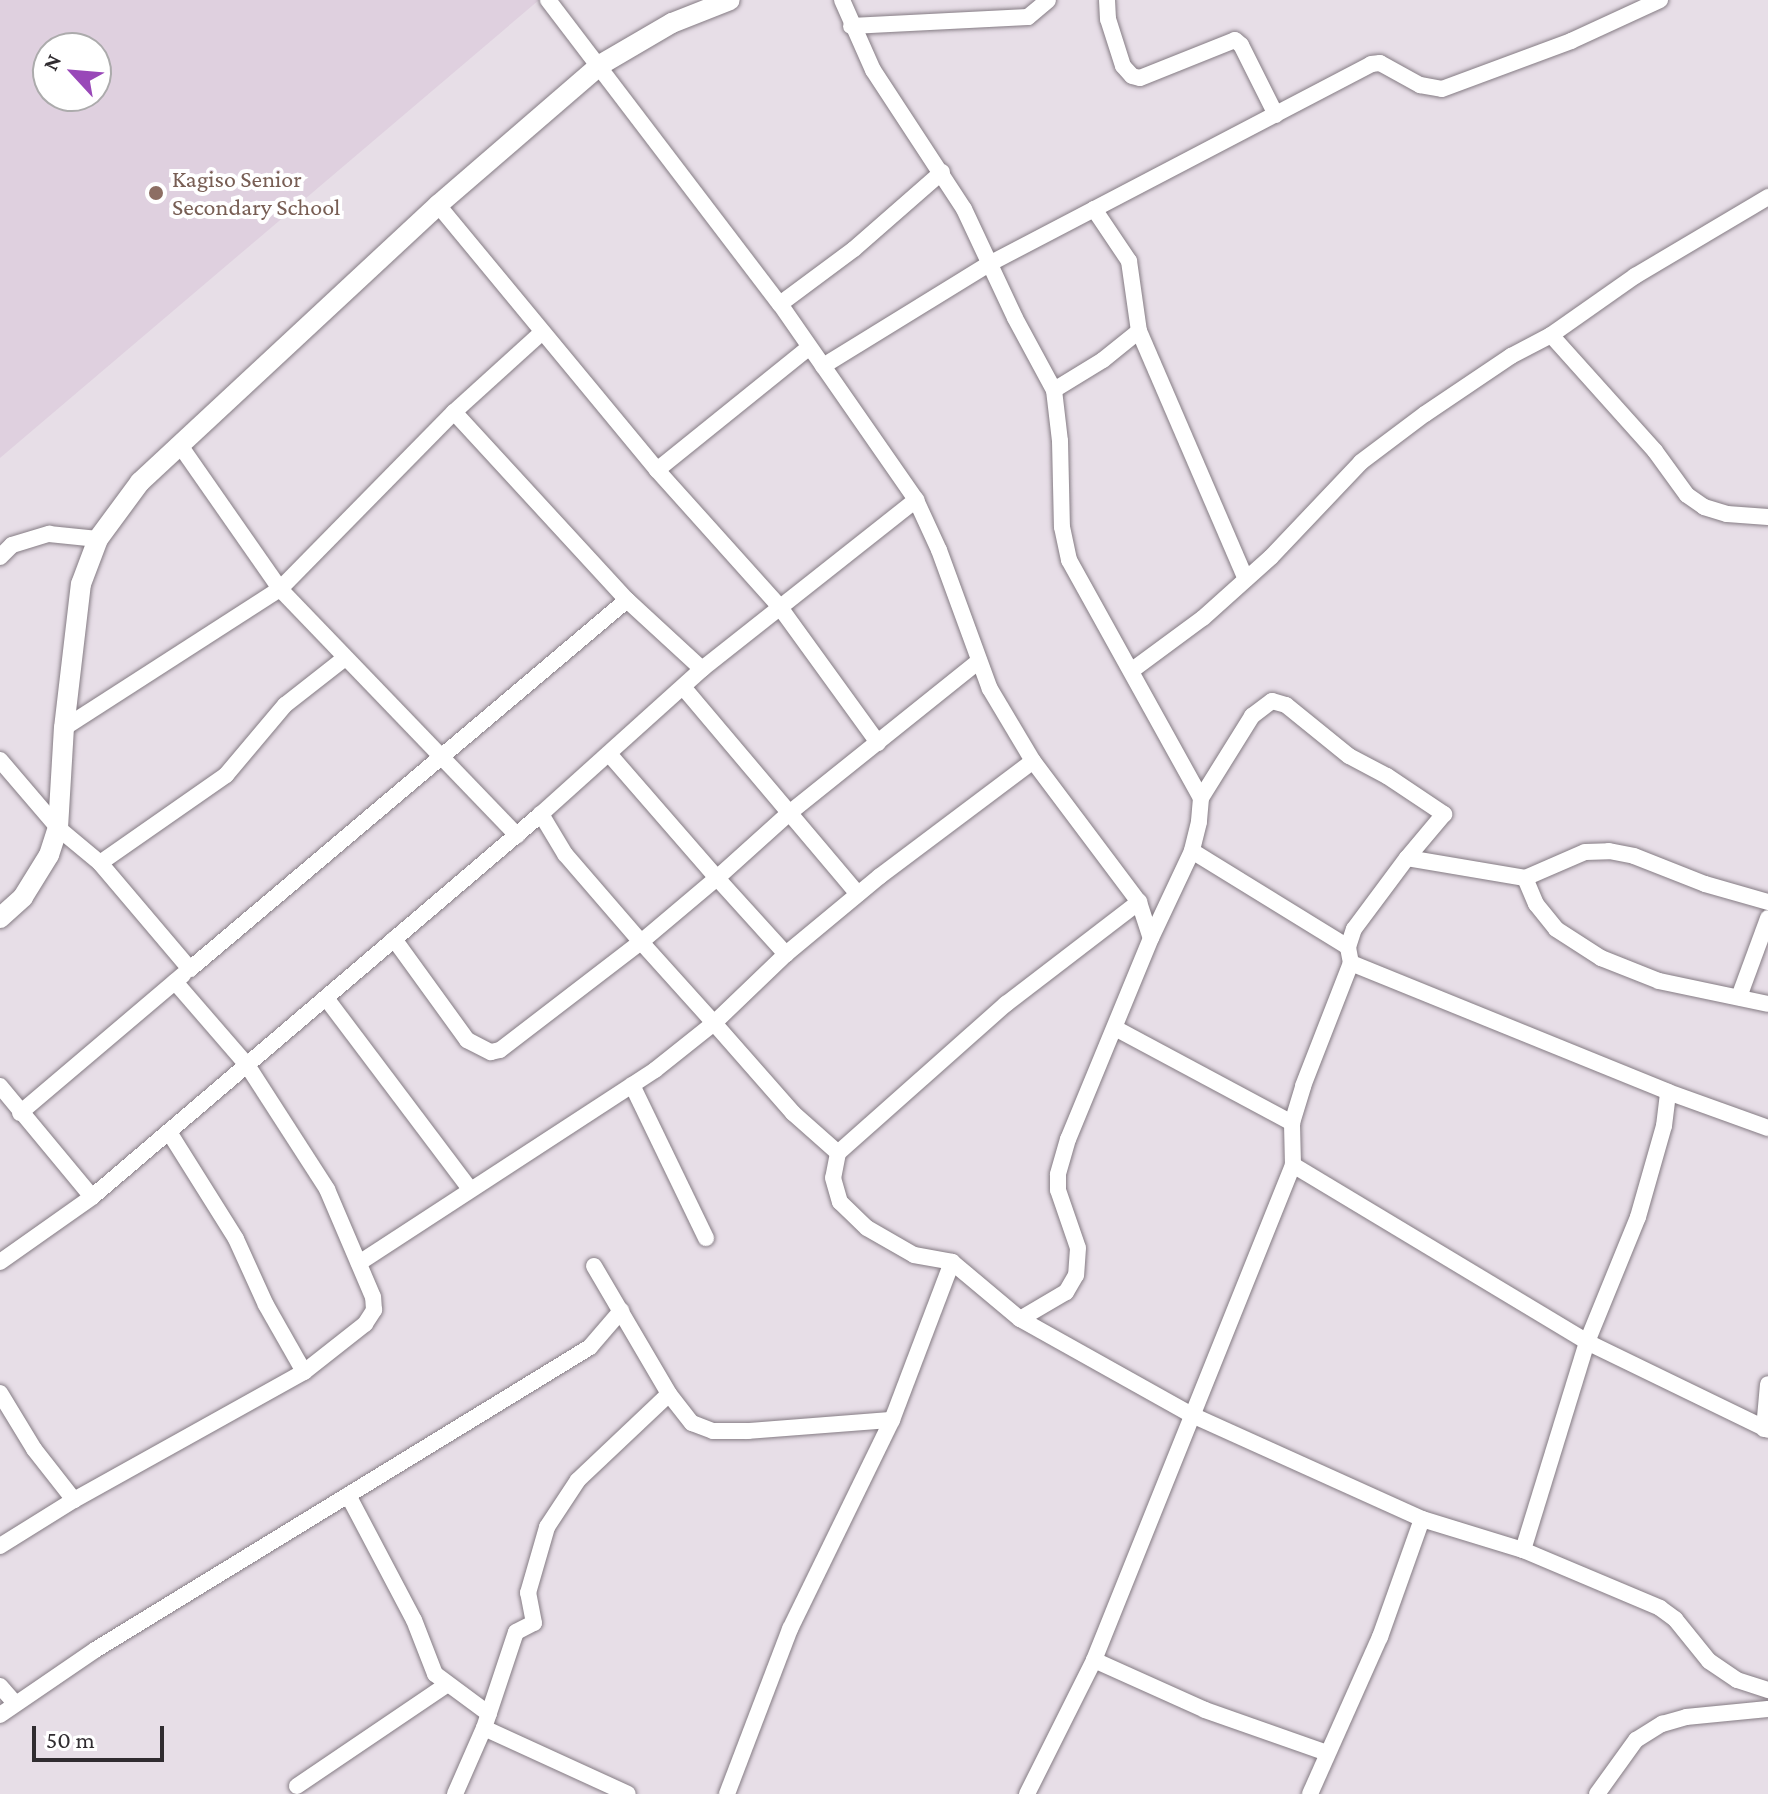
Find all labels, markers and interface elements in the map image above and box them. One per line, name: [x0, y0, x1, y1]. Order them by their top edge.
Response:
north arrow: [32, 32, 112, 112]
text: N: [37, 50, 66, 74]
place label: Kagiso Senior Secondary School: [172, 165, 340, 221]
marker: Kagiso Senior Secondary School: [147, 184, 165, 202]
scale bar: [36, 1710, 168, 1760]
text: 50 m: [46, 1726, 95, 1753]

